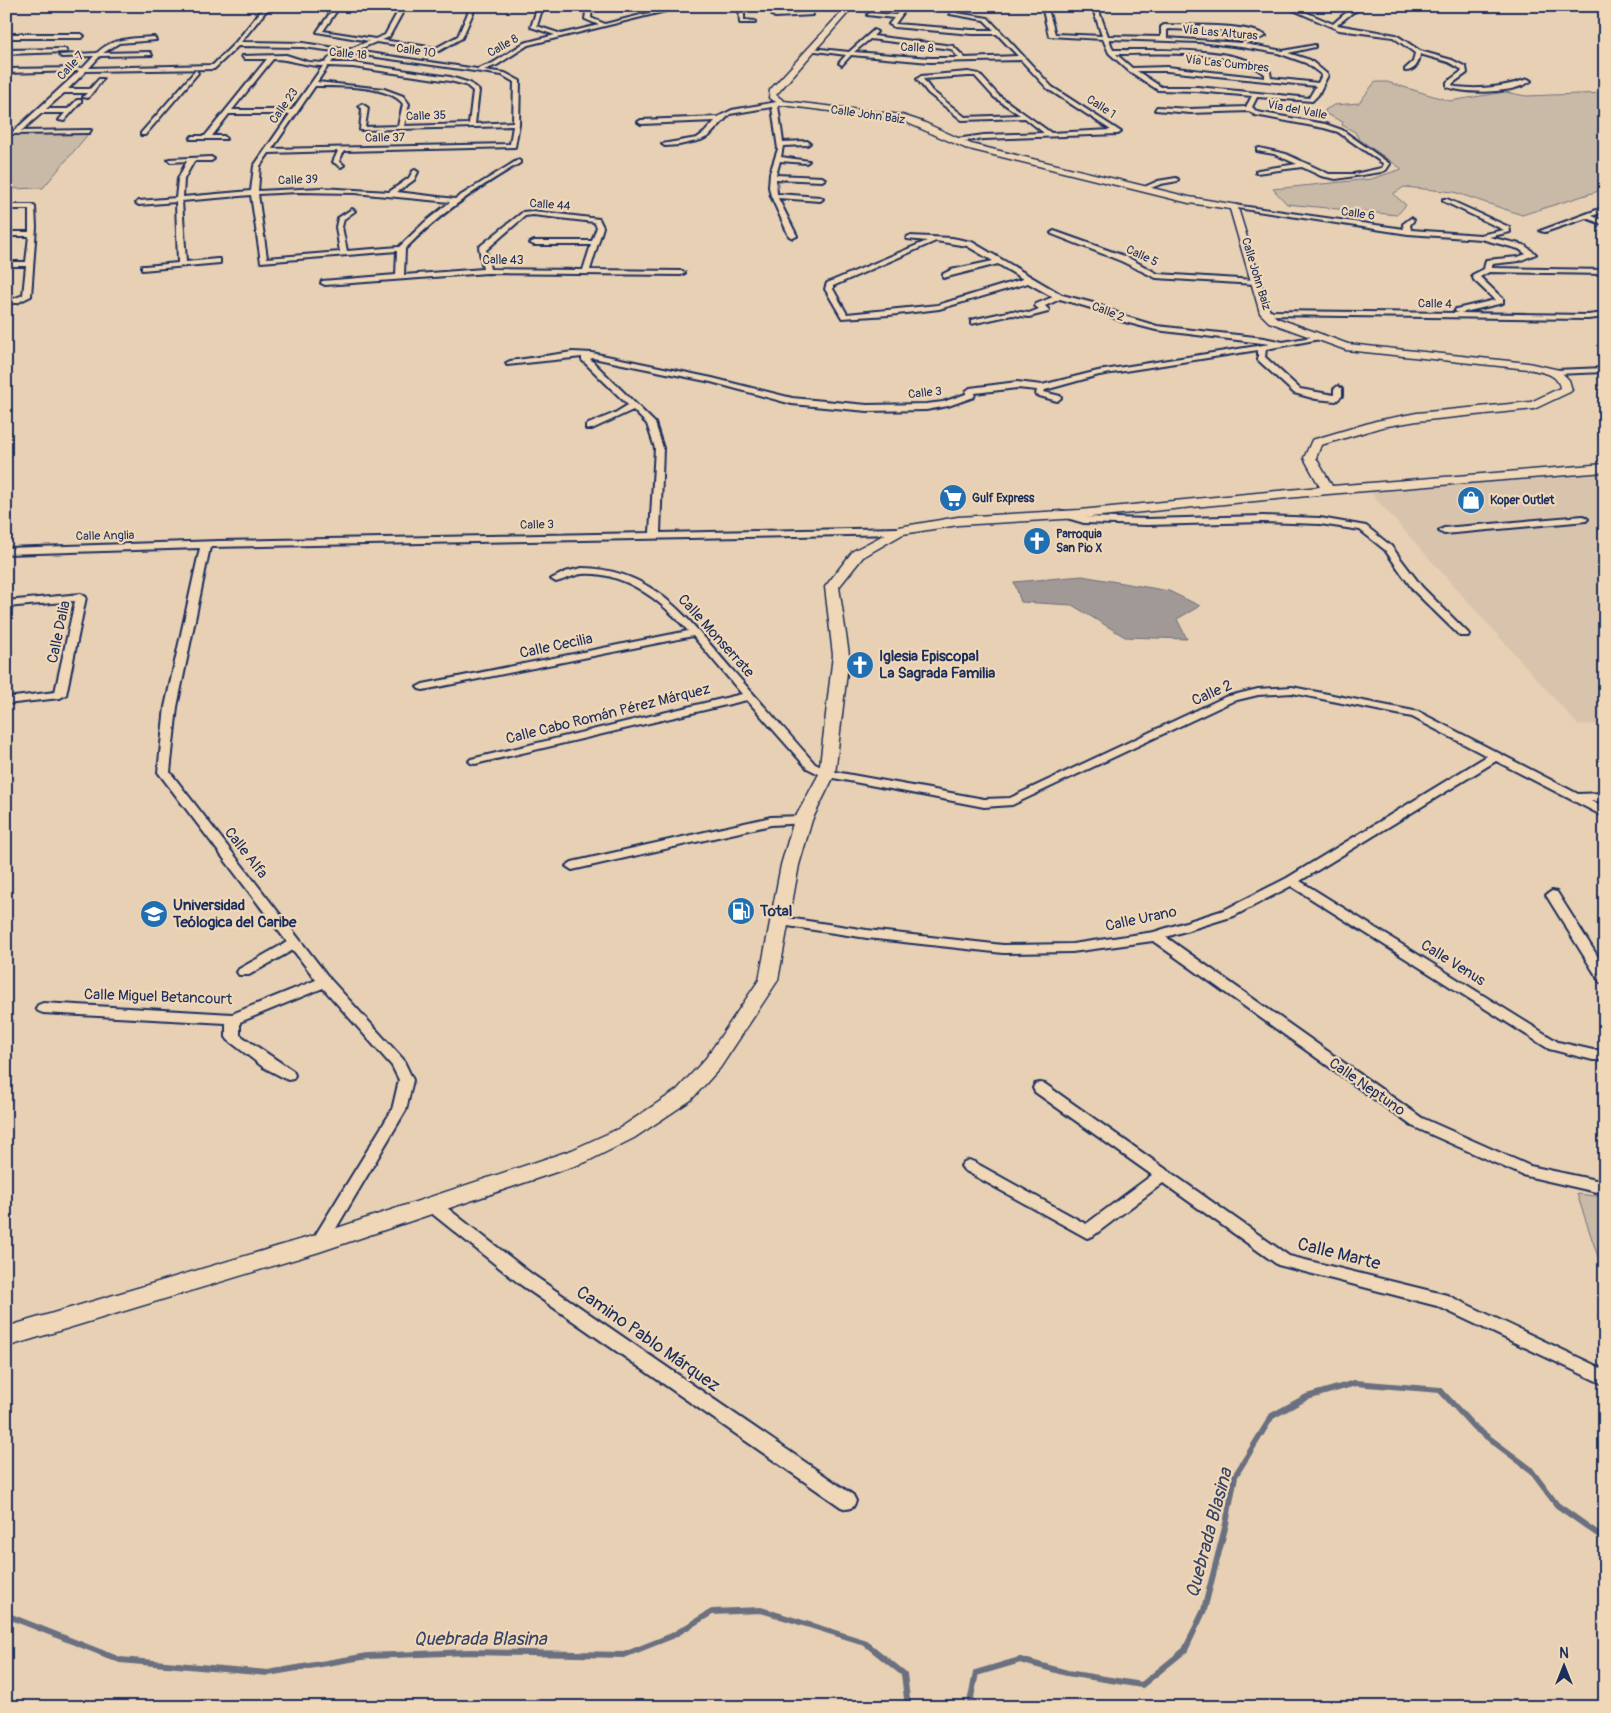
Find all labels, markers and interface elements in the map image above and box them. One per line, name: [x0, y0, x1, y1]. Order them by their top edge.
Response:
street label: Vía Las Alturas: [1182, 22, 1259, 44]
street label: Calle 8: [485, 31, 521, 61]
street label: Calle 8: [900, 40, 934, 56]
street label: Calle 10: [395, 41, 437, 61]
street label: Calle 18: [328, 45, 368, 63]
street label: Calle 7: [54, 48, 88, 83]
street label: Vía Las Cumbres: [1184, 52, 1270, 76]
street label: Calle 23: [266, 85, 302, 127]
street label: Calle 1: [1084, 92, 1118, 122]
street label: Vía del Valle: [1266, 97, 1328, 123]
street label: Calle John Baiz: [830, 102, 906, 128]
street label: Calle 35: [406, 108, 446, 124]
street label: Calle 37: [365, 130, 406, 146]
street label: Calle 39: [278, 172, 318, 188]
street label: Calle 44: [529, 196, 571, 214]
street label: Calle 6: [1340, 204, 1376, 224]
street label: Calle John Baiz: [1238, 236, 1274, 312]
street label: Calle 5: [1124, 242, 1160, 270]
street label: Calle 43: [483, 253, 524, 268]
street label: Calle 4: [1418, 296, 1452, 312]
street label: Calle 2: [1089, 299, 1127, 325]
street label: Calle 3: [907, 384, 943, 402]
supermarket icon: Gulf Express: [938, 483, 968, 513]
shop icon: Koper Outlet: [1456, 485, 1486, 515]
place label: Gulf Express: [972, 491, 1035, 506]
place label: Koper Outlet: [1490, 493, 1556, 508]
street label: Calle 3: [520, 517, 554, 533]
church icon: Parroquia San Pio X: [1022, 526, 1052, 556]
place label: Parroquia San Pio X: [1056, 527, 1102, 556]
street label: Calle Anglia: [76, 528, 135, 544]
street label: Calle Monserrate: [674, 590, 759, 682]
street label: Calle Dalia: [43, 599, 75, 665]
street label: Calle Cecilia: [518, 629, 594, 663]
place label: Iglesia Episcopal La Sagrada Familia: [879, 647, 995, 683]
church icon: Iglesia Episcopal La Sagrada Familia: [845, 650, 875, 680]
street label: Calle 2: [1189, 676, 1235, 710]
street label: Calle Cabo Román Pérez Márquez: [504, 679, 712, 749]
street label: Calle Alfa: [220, 824, 272, 882]
place label: Universidad Teólogica del Caribe: [172, 896, 297, 932]
fuel station icon: Total: [726, 896, 756, 926]
school or university icon: Universidad Teólogica del Caribe: [139, 899, 169, 929]
place label: Total: [759, 902, 792, 921]
street label: Calle Urano: [1103, 902, 1179, 936]
street label: Calle Venus: [1417, 936, 1489, 991]
street label: Calle Miguel Betancourt: [84, 985, 233, 1009]
street label: Calle Neptuno: [1325, 1054, 1409, 1120]
street label: Calle Marte: [1295, 1233, 1383, 1275]
street label: Camino Pablo Márquez: [572, 1281, 724, 1397]
water label: Quebrada Blasina: [1180, 1464, 1238, 1600]
water label: Quebrada Blasina: [413, 1627, 548, 1651]
north arrow: [1538, 1640, 1588, 1690]
text: N: [1559, 1645, 1569, 1662]

